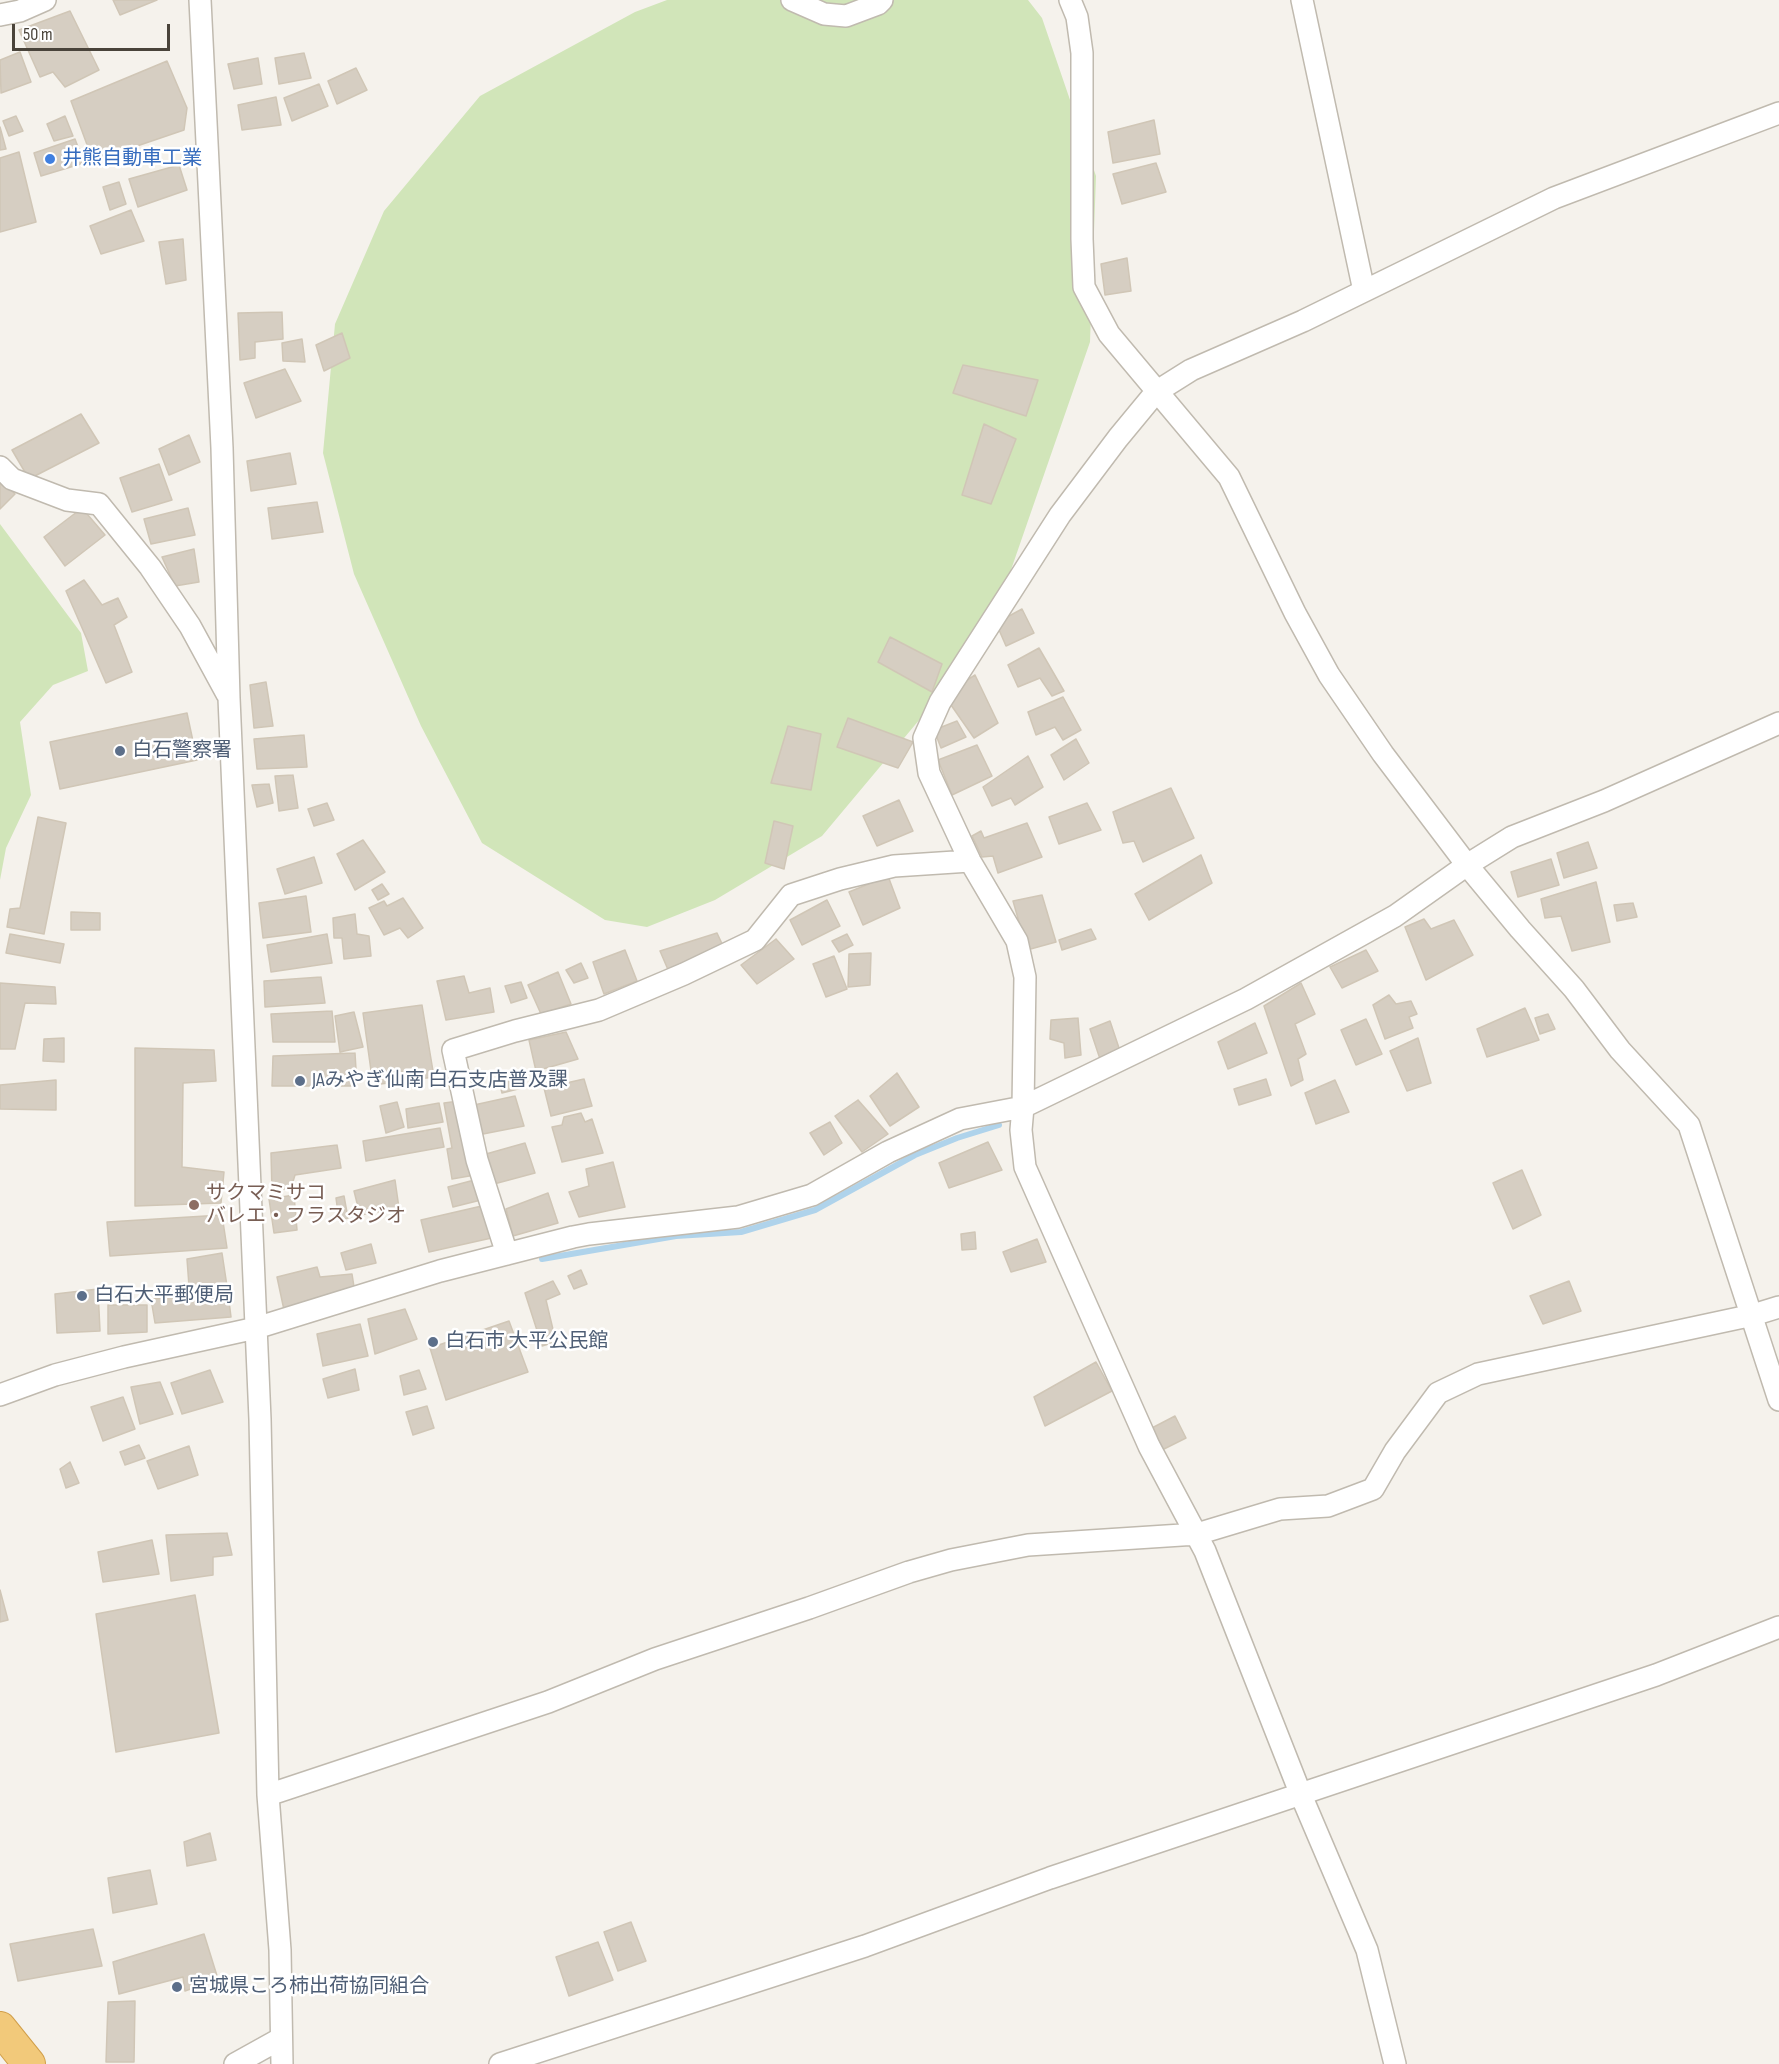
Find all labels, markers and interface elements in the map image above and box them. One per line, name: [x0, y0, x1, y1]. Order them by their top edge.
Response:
scale bar: [15, 12, 172, 50]
text: 50 m: [23, 24, 53, 45]
place label: 井熊自動車工業: [62, 147, 202, 171]
marker: 井熊自動車工業: [43, 152, 57, 166]
place label: 白石警察署: [132, 739, 232, 763]
marker: 白石警察署: [113, 744, 127, 758]
place label: JAみやぎ仙南 白石支店普及課: [312, 1069, 568, 1093]
marker: JAみやぎ仙南 白石支店普及課: [293, 1074, 307, 1088]
place label: サクマミサコ バレエ・フラスタジオ: [206, 1182, 406, 1229]
marker: サクマミサコ バレエ・フラスタジオ: [187, 1198, 201, 1212]
place label: 白石大平郵便局: [94, 1284, 234, 1308]
marker: 白石大平郵便局: [75, 1289, 89, 1303]
place label: 白石市 大平公民館: [445, 1330, 608, 1354]
marker: 白石市 大平公民館: [426, 1335, 440, 1349]
place label: 宮城県ころ柿出荷協同組合: [189, 1975, 429, 1999]
marker: 宮城県ころ柿出荷協同組合: [170, 1980, 184, 1994]

